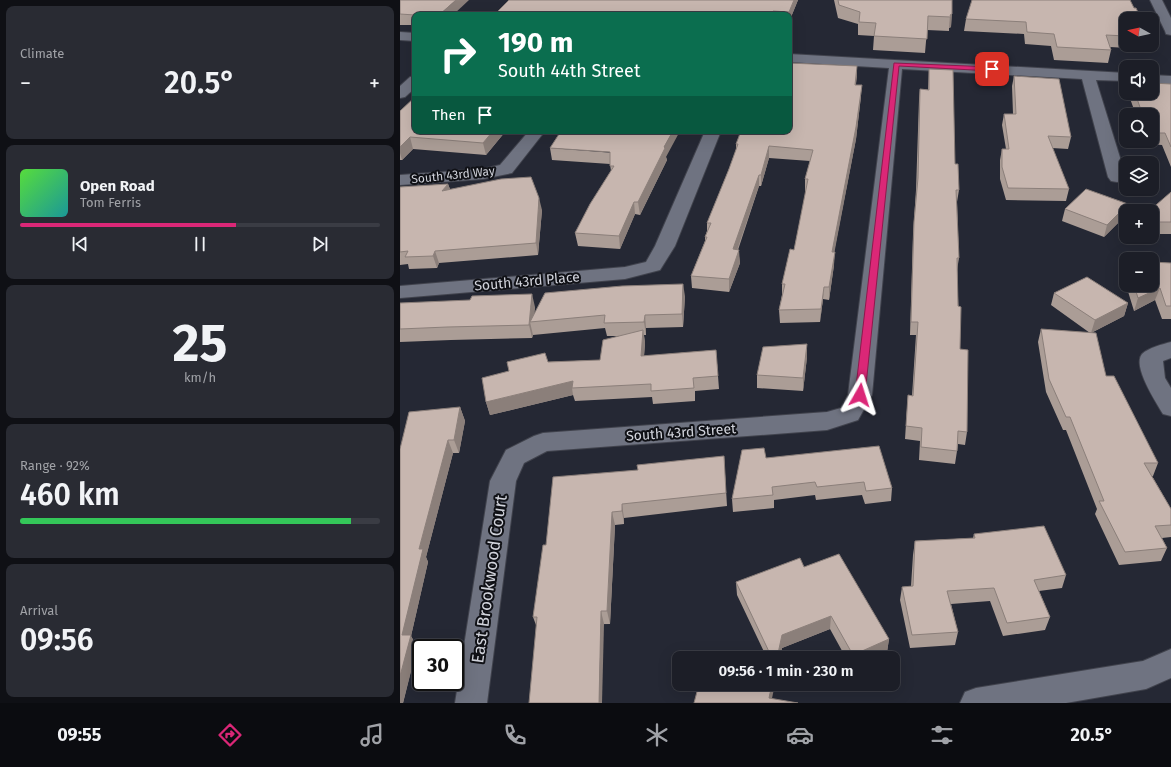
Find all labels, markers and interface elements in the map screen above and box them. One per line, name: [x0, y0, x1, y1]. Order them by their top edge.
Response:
north arrow: [1119, 12, 1159, 52]
map controls: [1119, 12, 1159, 292]
text: 190 m: [498, 26, 573, 59]
icon: right: [432, 28, 484, 80]
text: Climate: [20, 46, 64, 61]
pin: [975, 52, 1009, 86]
icon: arrive: [981, 58, 1003, 80]
text: South 44th Street: [498, 60, 640, 82]
button: sound: [1119, 60, 1159, 100]
text: 20.5°: [164, 65, 236, 101]
text: −: [20, 70, 31, 97]
text: +: [369, 70, 380, 97]
icon: arrive: [474, 104, 496, 126]
text: Then: [432, 106, 466, 124]
button: search: [1119, 108, 1159, 148]
button: layers: [1119, 156, 1159, 196]
street label: South 43rd Way: [411, 164, 495, 186]
text: Open Road: [80, 177, 155, 195]
text: Tom Ferris: [80, 195, 141, 210]
button: +: [1119, 204, 1159, 244]
icon: previous: [69, 233, 91, 255]
icon: pause: [189, 233, 211, 255]
icon: next: [309, 233, 331, 255]
button: −: [1119, 252, 1159, 292]
street label: South 43rd Place: [474, 268, 581, 295]
text: 25: [173, 312, 227, 375]
text: km/h: [184, 370, 216, 385]
position arrow: [839, 374, 881, 416]
street label: South 43rd Street: [625, 420, 738, 445]
text: Range · 92%: [20, 458, 90, 473]
text: 460 km: [20, 477, 120, 513]
street label: East Brookwood Court: [467, 493, 512, 665]
text: Arrival: [20, 603, 58, 618]
text: 09:56: [20, 622, 94, 658]
speed limit sign: 30: [412, 639, 464, 691]
text: 09:56 · 1 min · 230 m: [718, 662, 854, 680]
icon: directions: [216, 721, 244, 749]
icon: music: [358, 721, 386, 749]
icon: phone: [501, 721, 529, 749]
icon: climate: [643, 721, 671, 749]
icon: car: [786, 721, 814, 749]
icon: filters: [928, 721, 956, 749]
text: 09:55: [57, 724, 101, 746]
text: 20.5°: [1071, 724, 1114, 746]

